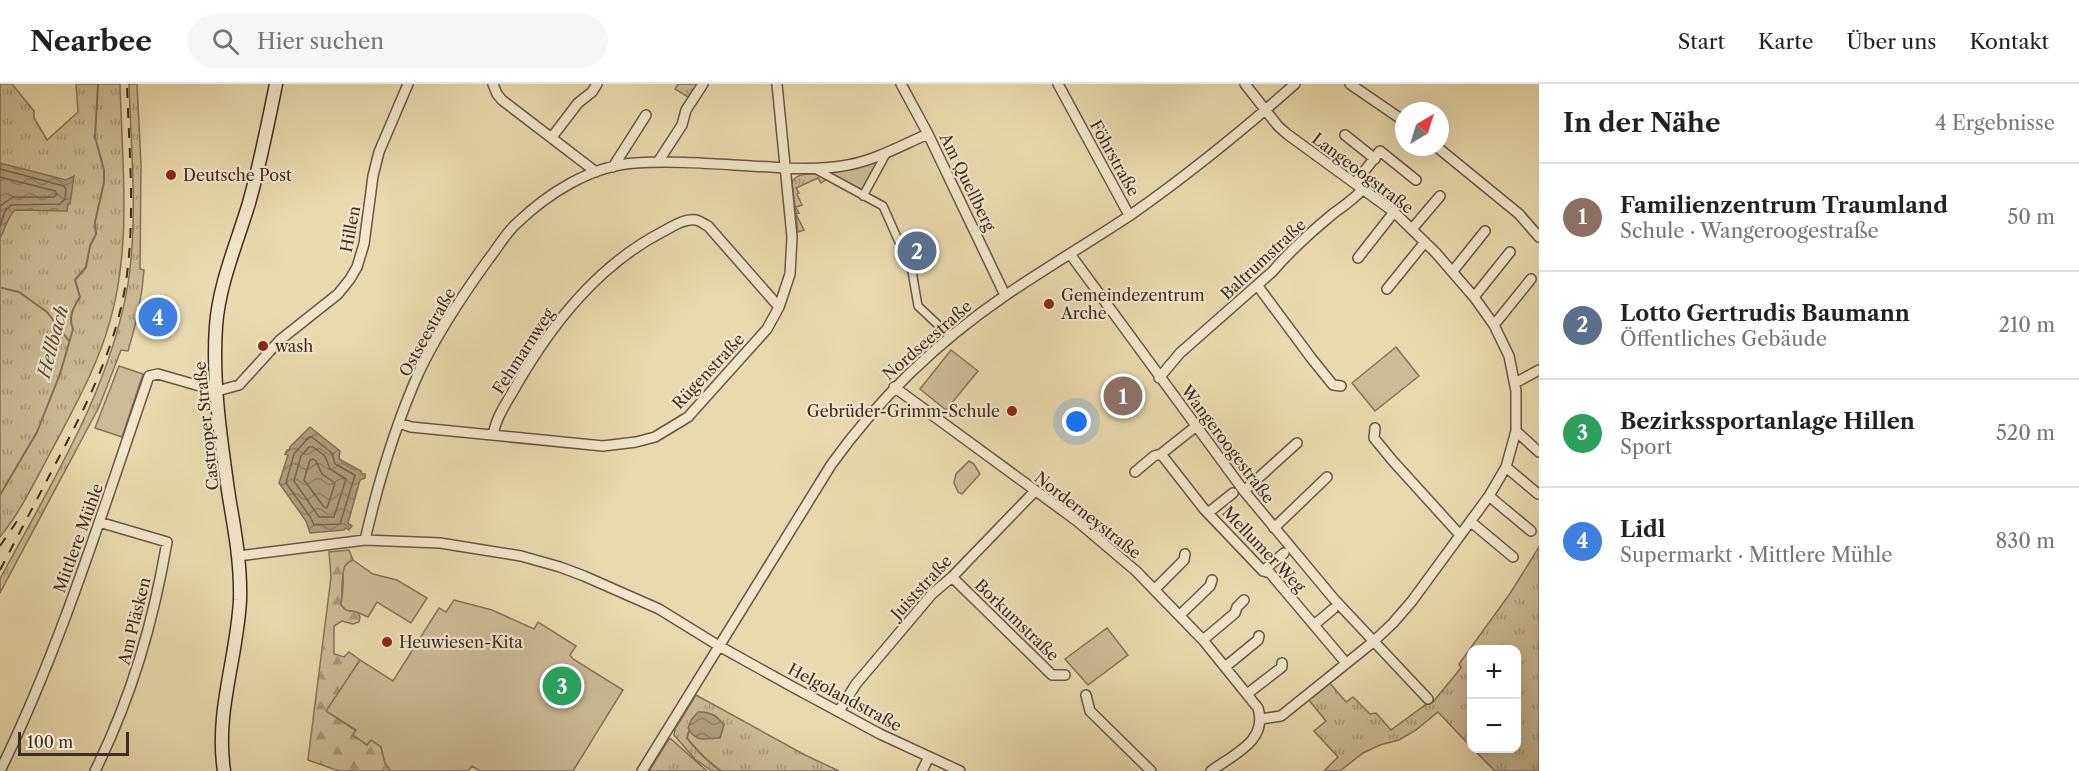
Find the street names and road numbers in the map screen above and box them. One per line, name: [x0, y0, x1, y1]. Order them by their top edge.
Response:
street label: Föhrstraße: [1086, 116, 1144, 200]
street label: Langeoogstraße: [1308, 128, 1418, 218]
street label: Am Quellberg: [935, 129, 1001, 235]
street label: Hillen: [336, 204, 364, 254]
street label: Baltrumstraße: [1216, 214, 1310, 304]
street label: Ostseestraße: [394, 284, 460, 380]
street label: Nordseestraße: [878, 296, 976, 384]
street label: Fehmarnweg: [488, 304, 559, 398]
street label: Rügenstraße: [668, 329, 748, 413]
street label: Castroper Straße: [189, 360, 223, 491]
street label: Wangeroogestraße: [1176, 380, 1279, 507]
street label: Norderneystraße: [1031, 467, 1145, 563]
street label: Mittlere Mühle: [49, 480, 107, 595]
street label: Mellumer Weg: [1218, 502, 1310, 596]
street label: Juiststraße: [884, 551, 956, 625]
street label: Am Pläsken: [113, 575, 155, 668]
street label: Borkumstraße: [971, 575, 1063, 665]
street label: Helgolandstraße: [785, 659, 905, 735]

